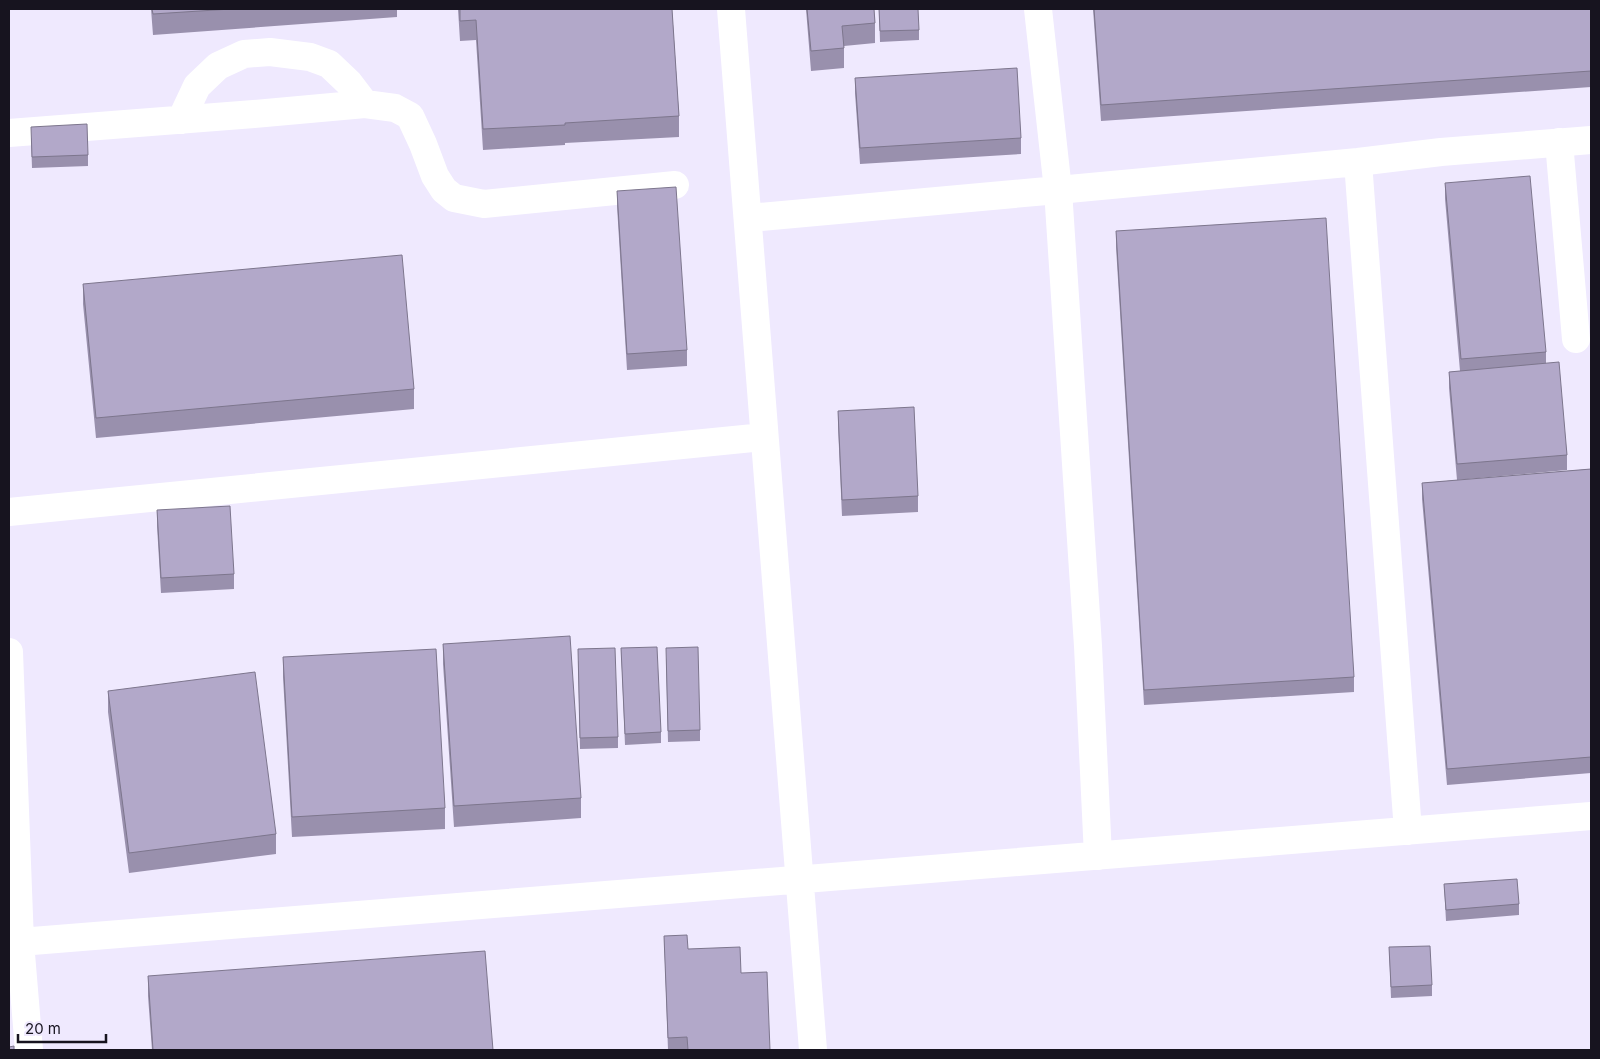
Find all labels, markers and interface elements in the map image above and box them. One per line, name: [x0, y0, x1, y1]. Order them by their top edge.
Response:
scale bar: [18, 1012, 105, 1044]
text: 20 m: [25, 1019, 61, 1038]

